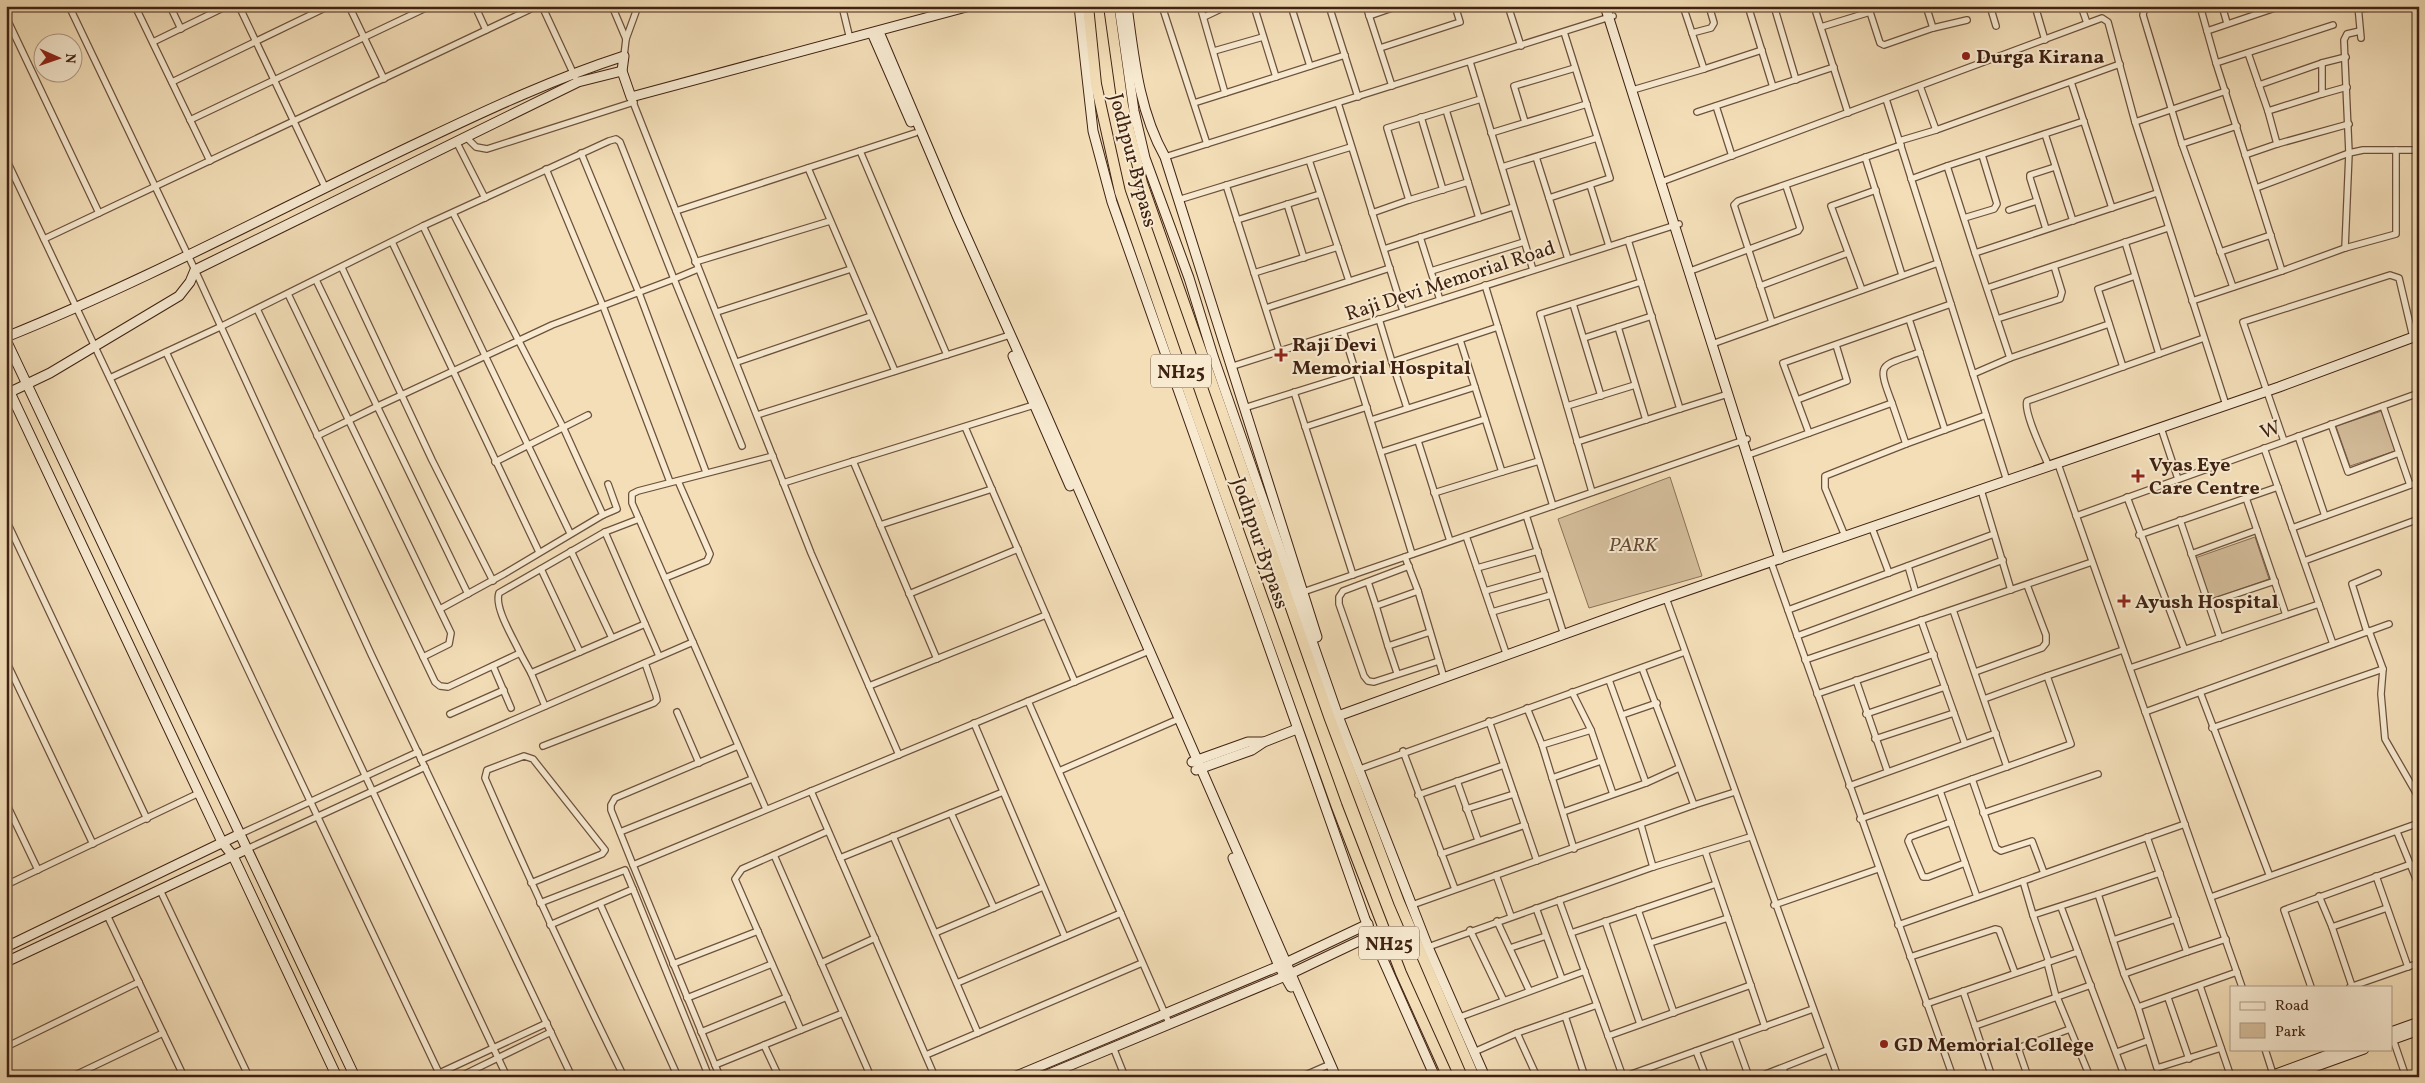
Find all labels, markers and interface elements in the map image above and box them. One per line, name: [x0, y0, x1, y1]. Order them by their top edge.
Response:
north arrow: [32, 32, 82, 82]
place label: Durga Kirana: [1976, 44, 2104, 72]
marker: Durga Kirana: [1960, 50, 1972, 62]
text: N: [60, 53, 79, 64]
street label: Jodhpur Bypass: [1101, 91, 1163, 230]
street label: Raji Devi Memorial Road: [1342, 235, 1559, 329]
place label: Raji Devi Memorial Hospital: [1292, 332, 1471, 383]
marker: Raji Devi Memorial Hospital: [1274, 348, 1288, 362]
road number: NH25: [1151, 354, 1211, 388]
street label: W: [2256, 414, 2285, 447]
place label: Vyas Eye Care Centre: [2149, 452, 2260, 503]
marker: Vyas Eye Care Centre: [2131, 469, 2145, 483]
street label: Jodhpur Bypass: [1224, 474, 1295, 613]
park label: PARK: [1609, 532, 1659, 560]
place label: Ayush Hospital: [2135, 589, 2279, 617]
marker: Ayush Hospital: [2117, 594, 2131, 608]
road number: NH25: [1359, 926, 1419, 960]
legend: [2230, 986, 2392, 1050]
text: Road: [2275, 996, 2309, 1017]
text: Park: [2275, 1022, 2306, 1043]
place label: GD Memorial College: [1894, 1032, 2094, 1060]
marker: GD Memorial College: [1878, 1038, 1890, 1050]

